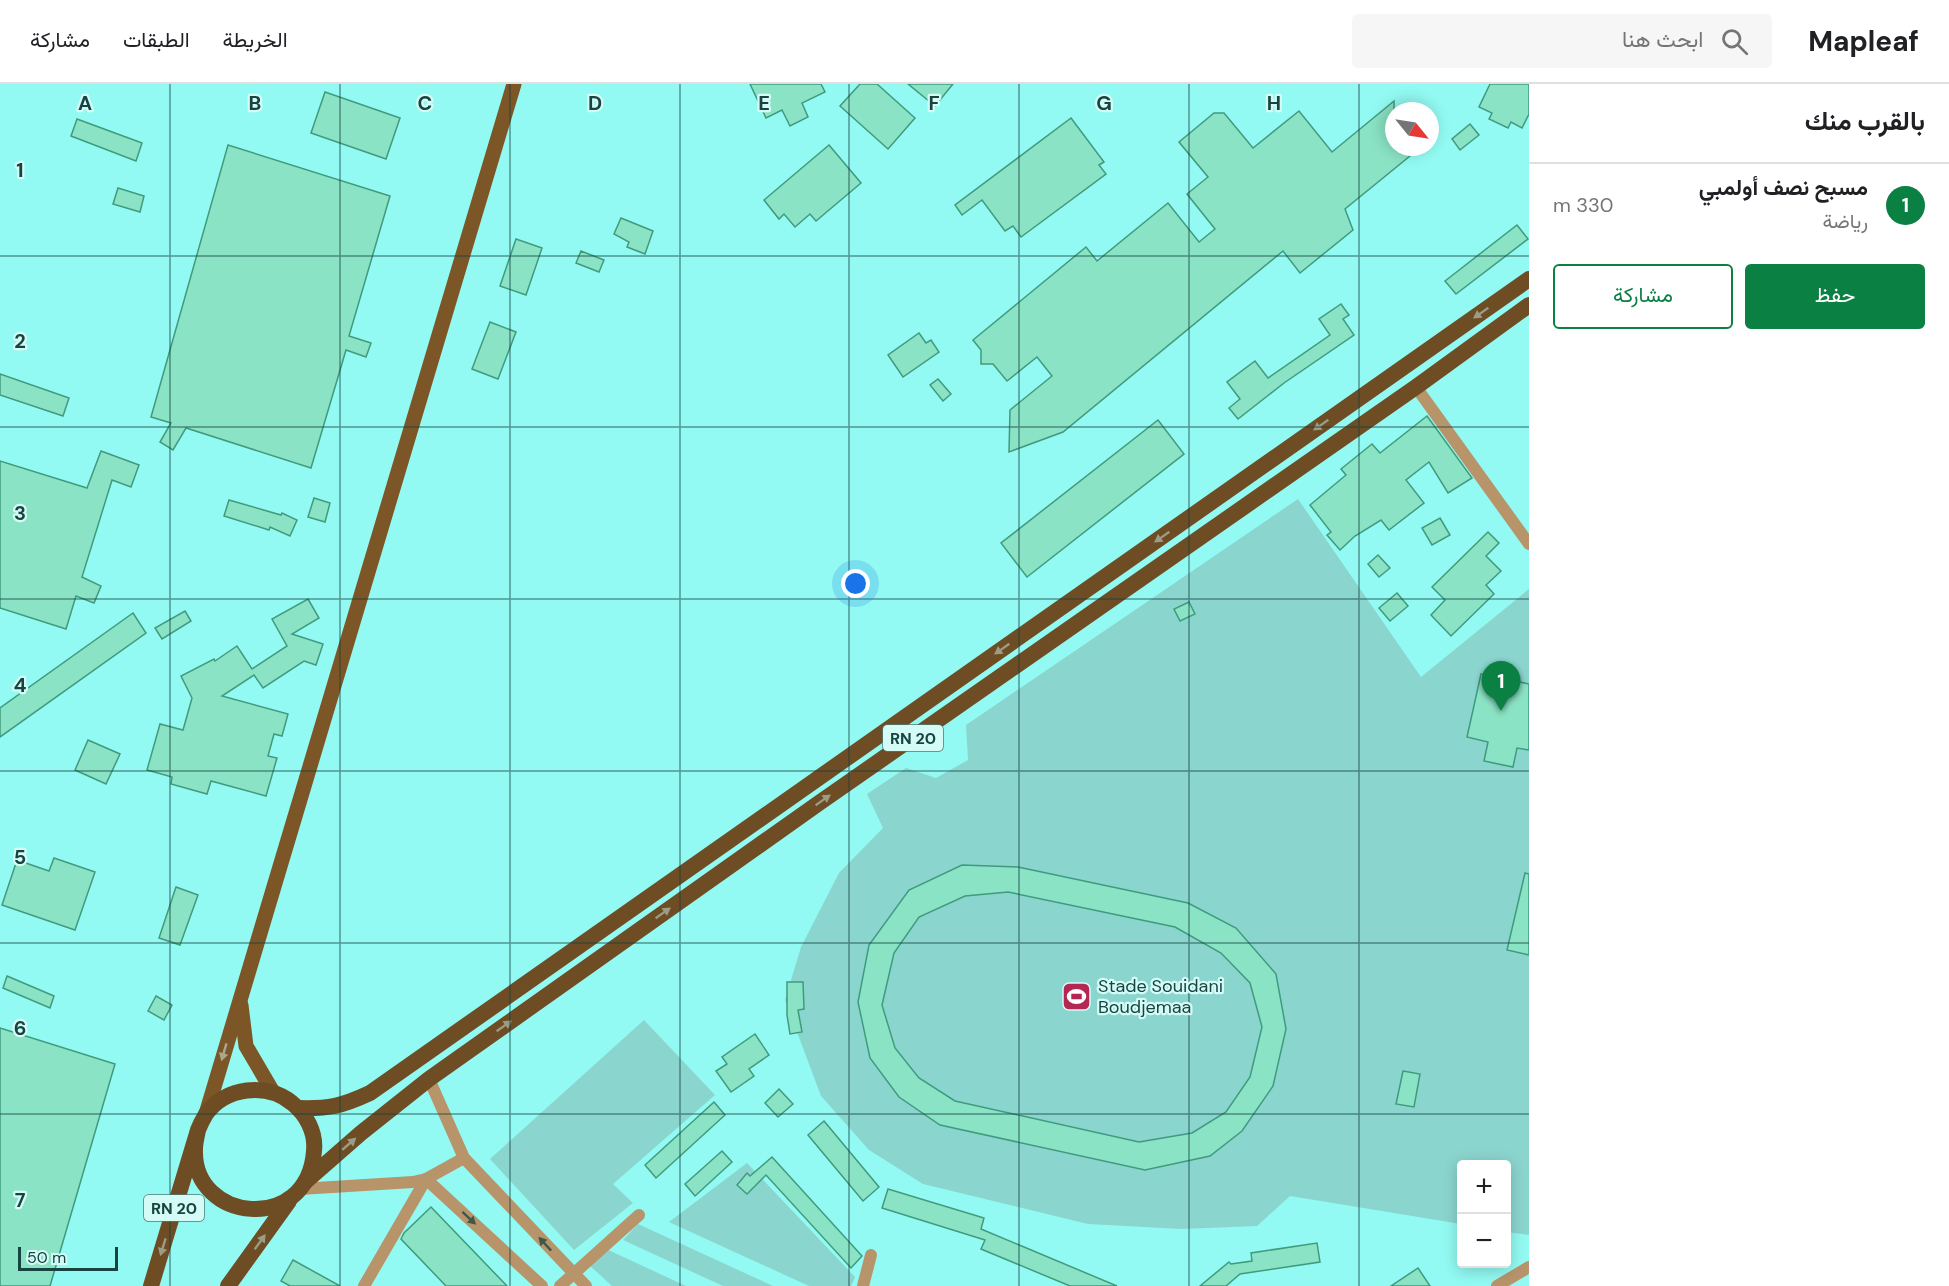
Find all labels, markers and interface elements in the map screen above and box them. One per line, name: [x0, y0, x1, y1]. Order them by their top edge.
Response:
search box: [1352, 14, 1772, 68]
text: Mapleaf: [1808, 23, 1919, 60]
text: ابحث هنا: [1622, 25, 1703, 54]
icon: search: [1718, 25, 1751, 58]
text: مشاركة: [30, 26, 90, 54]
text: الطبقات: [123, 26, 190, 54]
text: الخريطة: [223, 26, 288, 54]
text: A: [78, 90, 92, 116]
text: B: [249, 90, 261, 116]
text: C: [418, 90, 432, 116]
text: D: [588, 90, 602, 116]
text: E: [758, 90, 770, 116]
text: F: [928, 90, 940, 116]
text: G: [1096, 90, 1112, 116]
text: H: [1267, 90, 1281, 116]
north arrow: [1385, 102, 1439, 156]
text: بالقرب منك: [1805, 104, 1925, 138]
text: 1: [16, 157, 24, 183]
text: مسبح نصف أولمبي: [1699, 173, 1868, 202]
text: 330 m: [1553, 192, 1613, 218]
text: 1: [1902, 192, 1909, 218]
text: رياضة: [1823, 208, 1868, 234]
button: مشاركة: [1553, 264, 1733, 329]
button: حفظ: [1745, 264, 1925, 329]
one-way arrow: [1473, 307, 1489, 318]
text: 2: [14, 328, 26, 354]
one-way arrow: [1314, 419, 1330, 431]
text: 3: [14, 500, 26, 526]
one-way arrow: [1154, 531, 1170, 543]
your location: [841, 569, 870, 598]
one-way arrow: [995, 643, 1011, 655]
pin: 1: [1482, 662, 1520, 711]
text: 4: [14, 672, 27, 698]
road number: RN 20: [883, 725, 943, 751]
one-way arrow: [814, 794, 830, 806]
text: 5: [14, 844, 26, 870]
one-way arrow: [655, 907, 671, 919]
place label: Stade Souidani Boudjemaa: [1098, 974, 1223, 1019]
sports icon: Stade Souidani Boudjemaa: [1061, 980, 1093, 1012]
text: 6: [14, 1015, 26, 1041]
one-way arrow: [497, 1020, 512, 1032]
one-way arrow: [219, 1043, 228, 1061]
one-way arrow: [341, 1138, 356, 1151]
map controls: [1457, 1160, 1511, 1268]
button: +: [1457, 1160, 1511, 1214]
text: 7: [15, 1187, 26, 1213]
road number: RN 20: [144, 1195, 204, 1221]
one-way arrow: [462, 1211, 476, 1225]
button: −: [1457, 1214, 1511, 1268]
one-way arrow: [254, 1234, 266, 1250]
one-way arrow: [539, 1237, 552, 1252]
one-way arrow: [158, 1238, 167, 1256]
scale bar: [18, 1244, 118, 1272]
text: 50 m: [27, 1247, 66, 1268]

